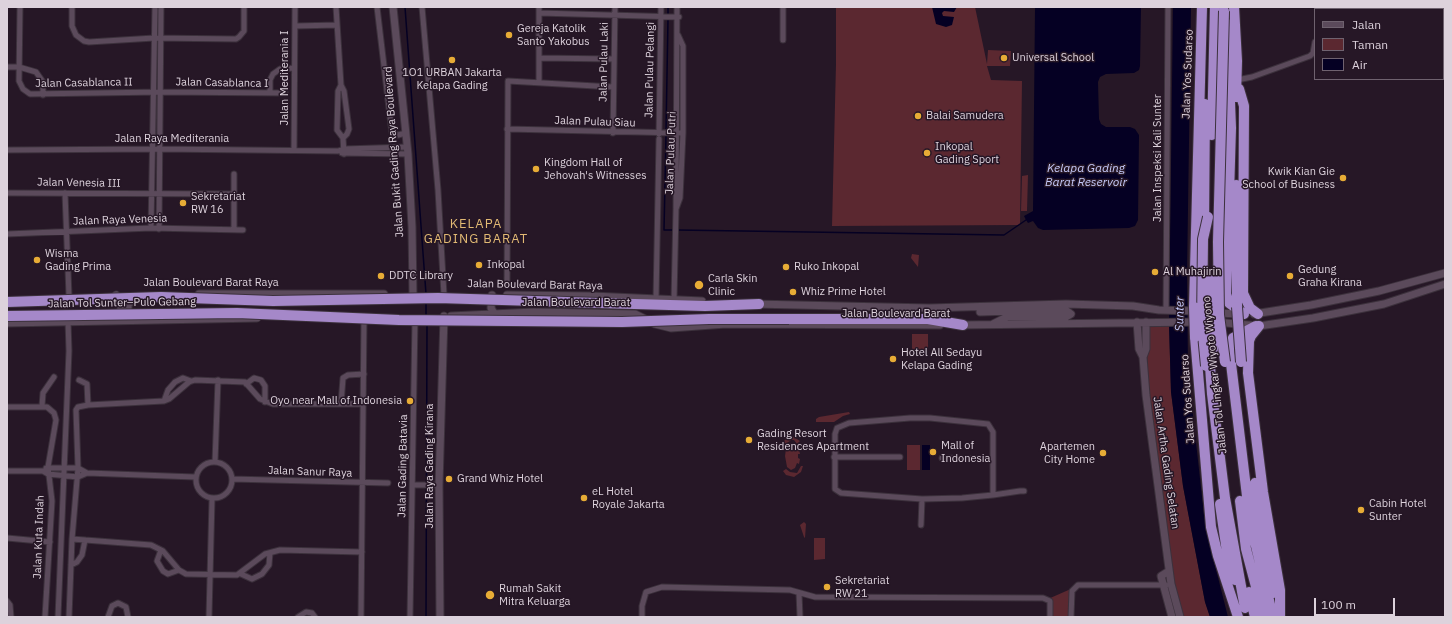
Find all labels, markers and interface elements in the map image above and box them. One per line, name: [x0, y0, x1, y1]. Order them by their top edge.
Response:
legend: [1314, 8, 1444, 80]
text: Jalan: [1352, 17, 1381, 32]
place label: Gereja Katolik Santo Yakobus: [517, 22, 590, 48]
street label: Jalan Pulau Laki: [597, 22, 611, 102]
street label: Jalan Pulau Pelangi: [643, 22, 657, 118]
street label: Jalan Yos Sudarso: [1180, 29, 1196, 119]
marker: Gereja Katolik Santo Yakobus: [504, 30, 514, 40]
street label: Jalan Mediterania I: [278, 31, 292, 125]
text: Taman: [1352, 37, 1388, 52]
place label: Universal School: [1012, 51, 1094, 65]
marker: Universal School: [999, 53, 1009, 63]
marker: 1O1 URBAN Jakarta Kelapa Gading: [447, 55, 457, 65]
text: Air: [1352, 57, 1367, 72]
street label: Jalan Bukit Gading Raya Boulevard: [381, 66, 407, 238]
place label: 1O1 URBAN Jakarta Kelapa Gading: [402, 66, 502, 92]
street label: Jalan Casablanca II: [35, 76, 133, 90]
street label: Jalan Casablanca I: [175, 76, 269, 90]
street label: Jalan Inspeksi Kali Sunter: [1151, 94, 1165, 222]
place label: Balai Samudera: [926, 109, 1004, 123]
street label: Jalan Pulau Putri: [663, 111, 679, 195]
marker: Balai Samudera: [913, 111, 923, 121]
street label: Jalan Pulau Siau: [554, 114, 636, 130]
street label: Jalan Raya Mediterania: [115, 132, 229, 146]
place label: Inkopal Gading Sport: [935, 140, 999, 166]
marker: Inkopal Gading Sport: [922, 148, 932, 158]
place label: Kingdom Hall of Jehovah's Witnesses: [544, 156, 647, 182]
water label: Kelapa Gading Barat Reservoir: [1045, 162, 1127, 190]
marker: Kingdom Hall of Jehovah's Witnesses: [531, 164, 541, 174]
place label: Kwik Kian Gie School of Business: [1242, 165, 1335, 191]
marker: Kwik Kian Gie School of Business: [1338, 173, 1348, 183]
street label: Jalan Venesia III: [37, 176, 121, 190]
place label: Sekretariat RW 16: [191, 190, 246, 216]
marker: Sekretariat RW 16: [178, 198, 188, 208]
street label: Jalan Raya Venesia: [73, 212, 167, 228]
district label: KELAPA GADING BARAT: [424, 216, 528, 247]
place label: Wisma Gading Prima: [45, 247, 111, 273]
marker: Wisma Gading Prima: [32, 255, 42, 265]
place label: Inkopal: [487, 258, 525, 272]
marker: Inkopal: [474, 260, 484, 270]
place label: Ruko Inkopal: [794, 260, 859, 274]
marker: Ruko Inkopal: [781, 262, 791, 272]
place label: Gedung Graha Kirana: [1298, 263, 1362, 289]
place label: Al Muhajirin: [1163, 265, 1221, 279]
marker: Al Muhajirin: [1150, 267, 1160, 277]
place label: DDTC Library: [389, 269, 453, 283]
marker: DDTC Library: [376, 271, 386, 281]
marker: Gedung Graha Kirana: [1285, 271, 1295, 281]
place label: Carla Skin Clinic: [708, 272, 757, 298]
street label: Jalan Boulevard Barat Raya: [143, 276, 279, 290]
street label: Jalan Boulevard Barat Raya: [467, 277, 603, 293]
marker: Carla Skin Clinic: [693, 279, 705, 291]
place label: Whiz Prime Hotel: [801, 285, 886, 299]
marker: Whiz Prime Hotel: [788, 287, 798, 297]
street label: Jalan Tol Sunter–Pulo Gebang: [48, 295, 196, 311]
street label: Jalan Boulevard Barat: [522, 296, 630, 310]
street label: Jalan Tol Lingkar Wiyoto Wiyono: [1200, 296, 1230, 454]
water label: Sunter: [1172, 297, 1188, 331]
street label: Jalan Boulevard Barat: [842, 307, 950, 321]
place label: Hotel All Sedayu Kelapa Gading: [901, 346, 982, 372]
marker: Hotel All Sedayu Kelapa Gading: [888, 354, 898, 364]
street label: Jalan Yos Sudarso: [1178, 354, 1198, 444]
place label: Oyo near Mall of Indonesia: [270, 394, 402, 408]
marker: Oyo near Mall of Indonesia: [405, 396, 415, 406]
street label: Jalan Artha Gading Selatan: [1150, 396, 1182, 530]
street label: Jalan Raya Gading Kirana: [423, 404, 437, 528]
street label: Jalan Gading Batavia: [396, 414, 410, 518]
place label: Gading Resort Residences Apartment: [757, 427, 869, 453]
marker: Gading Resort Residences Apartment: [744, 435, 754, 445]
place label: Mall of Indonesia: [941, 439, 990, 465]
place label: Apartemen City Home: [1040, 440, 1095, 466]
marker: Mall of Indonesia: [928, 447, 938, 457]
marker: Apartemen City Home: [1098, 448, 1108, 458]
street label: Jalan Sanur Raya: [268, 464, 352, 480]
place label: Grand Whiz Hotel: [457, 472, 543, 486]
marker: Grand Whiz Hotel: [444, 474, 454, 484]
place label: eL Hotel Royale Jakarta: [592, 485, 665, 511]
marker: eL Hotel Royale Jakarta: [579, 493, 589, 503]
street label: Jalan Kuta Indah: [31, 495, 47, 579]
place label: Cabin Hotel Sunter: [1369, 497, 1426, 523]
marker: Cabin Hotel Sunter: [1356, 505, 1366, 515]
place label: Sekretariat RW 21: [835, 574, 890, 600]
place label: Rumah Sakit Mitra Keluarga: [499, 582, 570, 608]
marker: Sekretariat RW 21: [822, 582, 832, 592]
marker: Rumah Sakit Mitra Keluarga: [484, 589, 496, 601]
scale bar: [1316, 590, 1397, 616]
text: 100 m: [1321, 597, 1356, 612]

